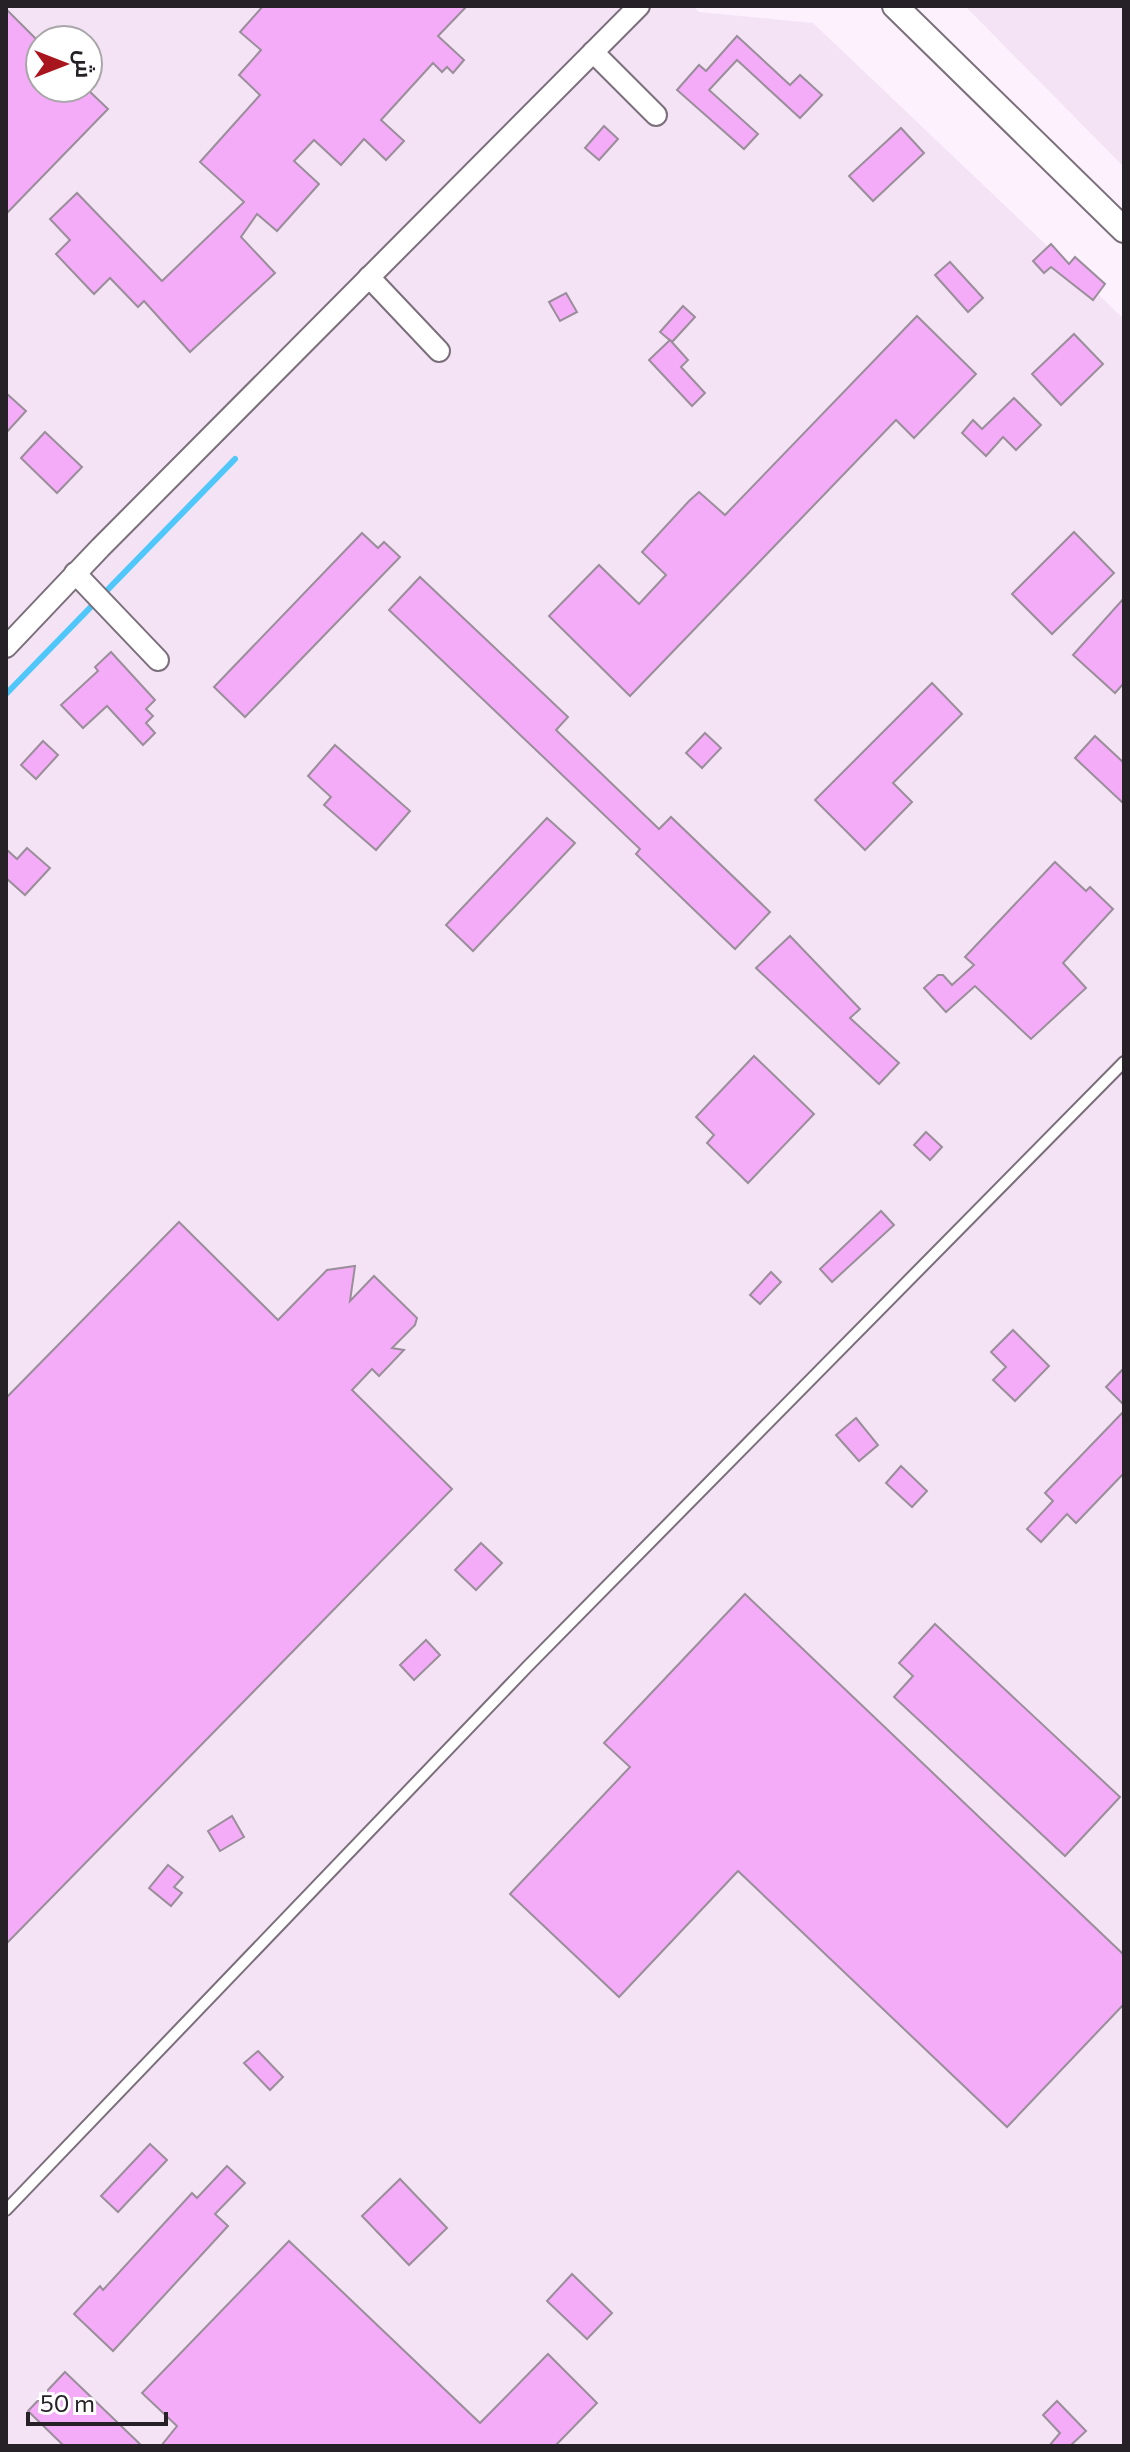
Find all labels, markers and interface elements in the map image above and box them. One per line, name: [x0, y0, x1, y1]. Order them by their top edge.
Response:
north arrow: [24, 24, 104, 104]
text: ش: [70, 50, 98, 78]
scale bar: [28, 2376, 166, 2426]
text: 50 m: [40, 2388, 95, 2417]

